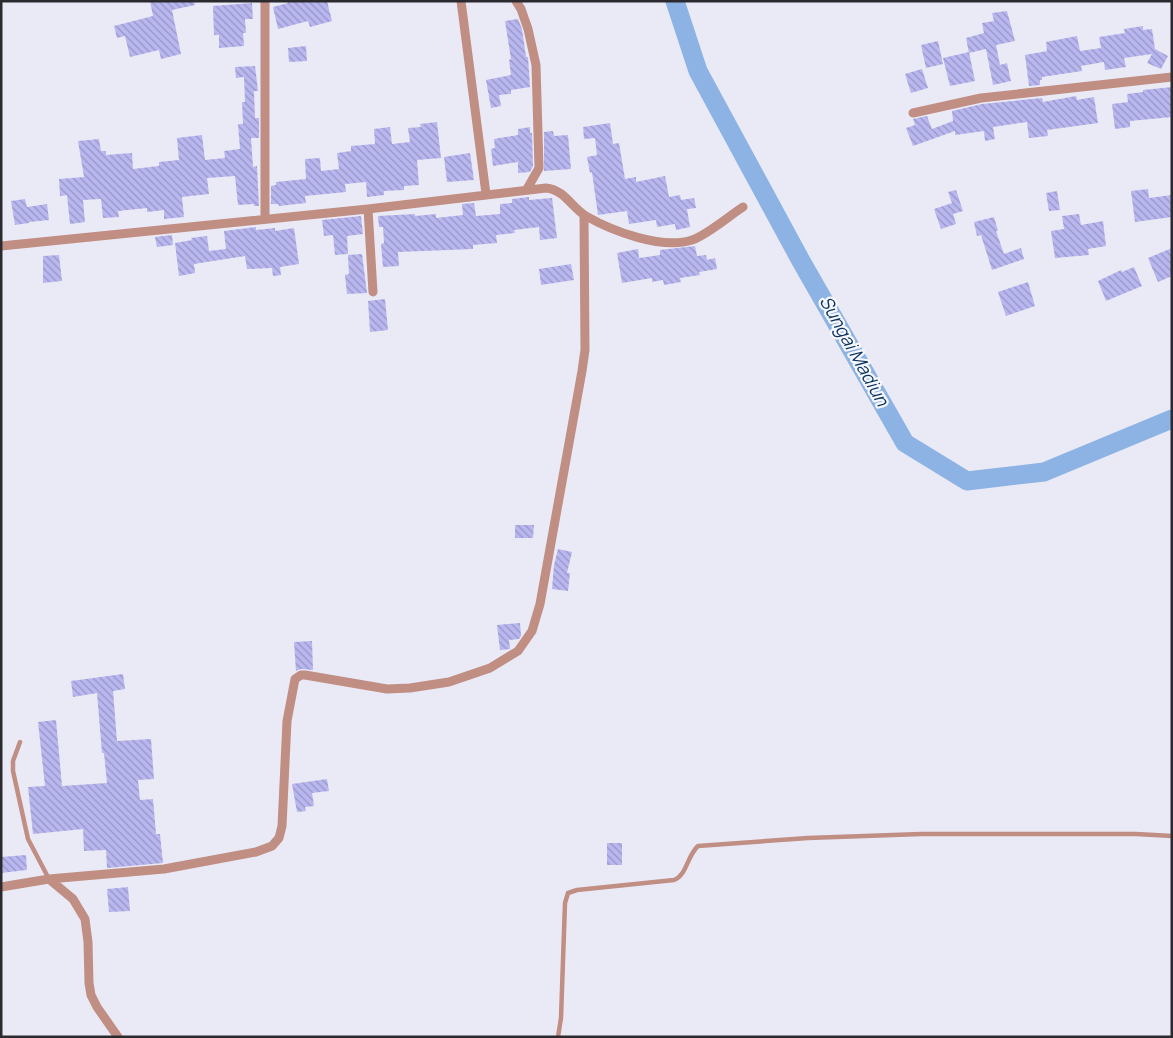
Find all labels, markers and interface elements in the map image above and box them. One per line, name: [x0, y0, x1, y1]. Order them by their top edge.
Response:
water label: Sungai Madiun: [815, 291, 896, 411]

